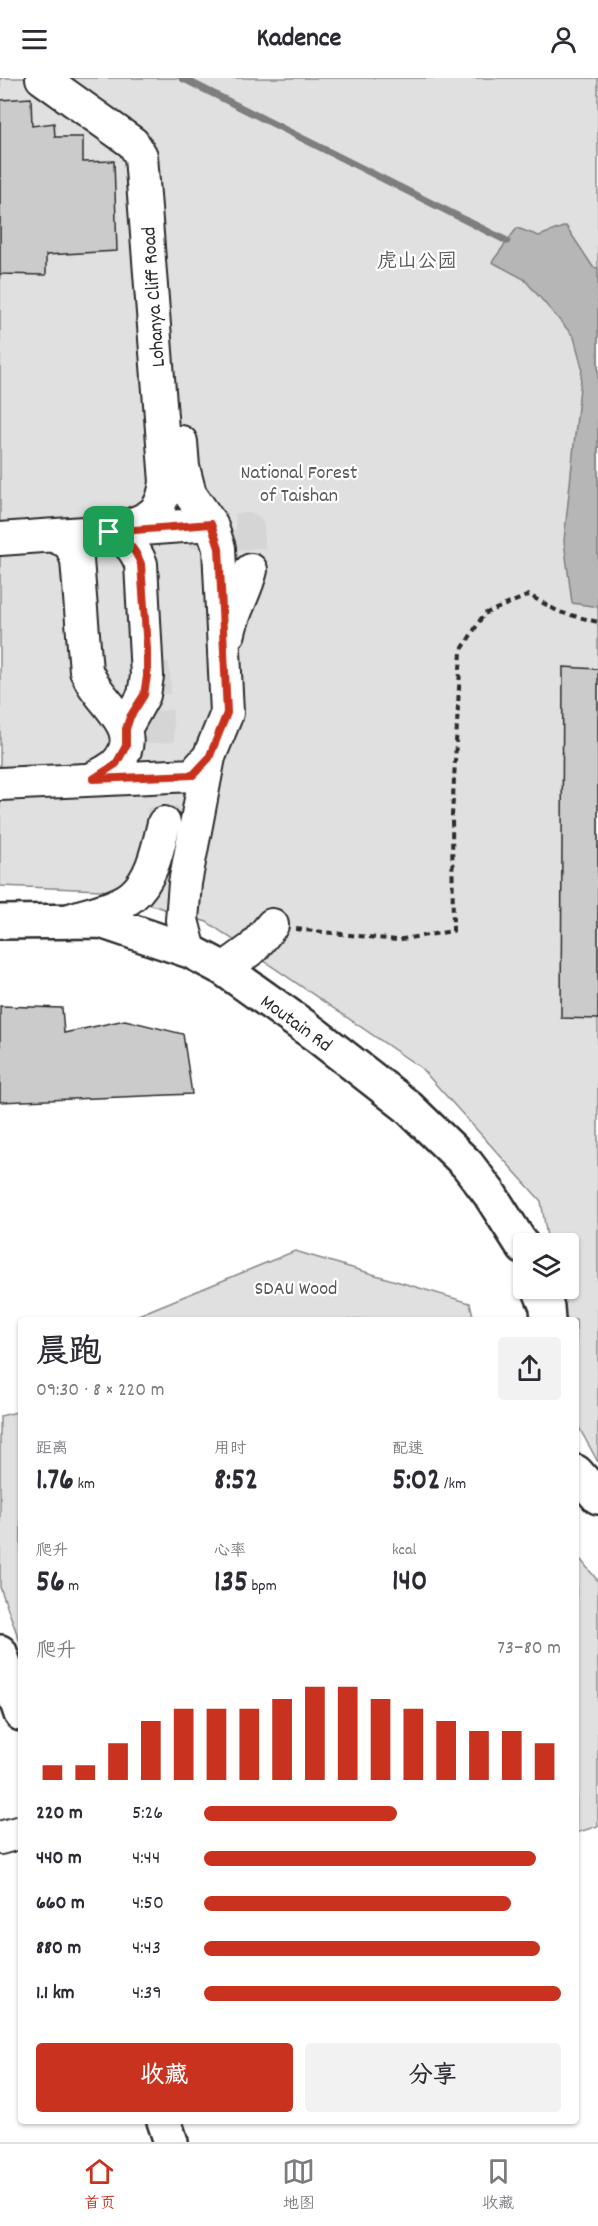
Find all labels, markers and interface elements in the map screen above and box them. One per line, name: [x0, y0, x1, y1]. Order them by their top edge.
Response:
text: Kadence: [257, 20, 341, 59]
icon: menu: [18, 23, 51, 56]
icon: person: [547, 23, 580, 56]
street label: Lohanya Cliff Road: [136, 226, 174, 368]
park label: 虎山公园: [377, 249, 457, 277]
park label: National Forest of Taishan: [241, 460, 358, 511]
pin: [83, 506, 134, 557]
icon: arrive: [92, 515, 125, 548]
street label: Moutain Rd: [254, 989, 337, 1060]
map controls: [513, 1233, 579, 1299]
button: layers: [513, 1233, 579, 1299]
park label: SDAU Wood: [255, 1276, 337, 1304]
text: 晨跑: [36, 1331, 102, 1378]
button: share: [498, 1337, 561, 1400]
text: 09:30 · 8 × 220 m: [36, 1377, 165, 1405]
text: 距离: [36, 1438, 68, 1461]
text: 用时: [214, 1438, 246, 1461]
text: 配速: [392, 1438, 424, 1461]
text: 1.76: [36, 1461, 74, 1504]
text: 8:52: [214, 1461, 258, 1504]
text: 5:02: [392, 1461, 440, 1504]
text: km: [74, 1473, 95, 1496]
text: /km: [440, 1473, 466, 1496]
text: kcal: [392, 1539, 416, 1562]
text: 爬升: [36, 1540, 68, 1563]
text: 心率: [214, 1540, 246, 1563]
text: 140: [392, 1562, 427, 1605]
text: 56: [36, 1563, 65, 1606]
text: 135: [214, 1563, 248, 1606]
text: m: [65, 1575, 79, 1598]
text: bpm: [248, 1575, 277, 1598]
text: 73–80 m: [497, 1635, 561, 1663]
text: 爬升: [36, 1638, 76, 1666]
text: 220 m: [36, 1800, 83, 1828]
text: 5:26: [132, 1800, 163, 1828]
text: 440 m: [36, 1845, 82, 1873]
text: 4:44: [132, 1845, 160, 1873]
text: 660 m: [36, 1890, 85, 1918]
text: 4:50: [132, 1890, 164, 1918]
text: 880 m: [36, 1935, 81, 1963]
text: 4:43: [132, 1935, 161, 1963]
text: 1.1 km: [36, 1980, 75, 2008]
text: 4:39: [132, 1980, 162, 2008]
button: 收藏: [36, 2043, 293, 2112]
button: 分享: [305, 2043, 561, 2112]
tab: 首页: [83, 2155, 116, 2216]
tab: 地图: [282, 2155, 315, 2216]
tab: 收藏: [482, 2155, 515, 2216]

